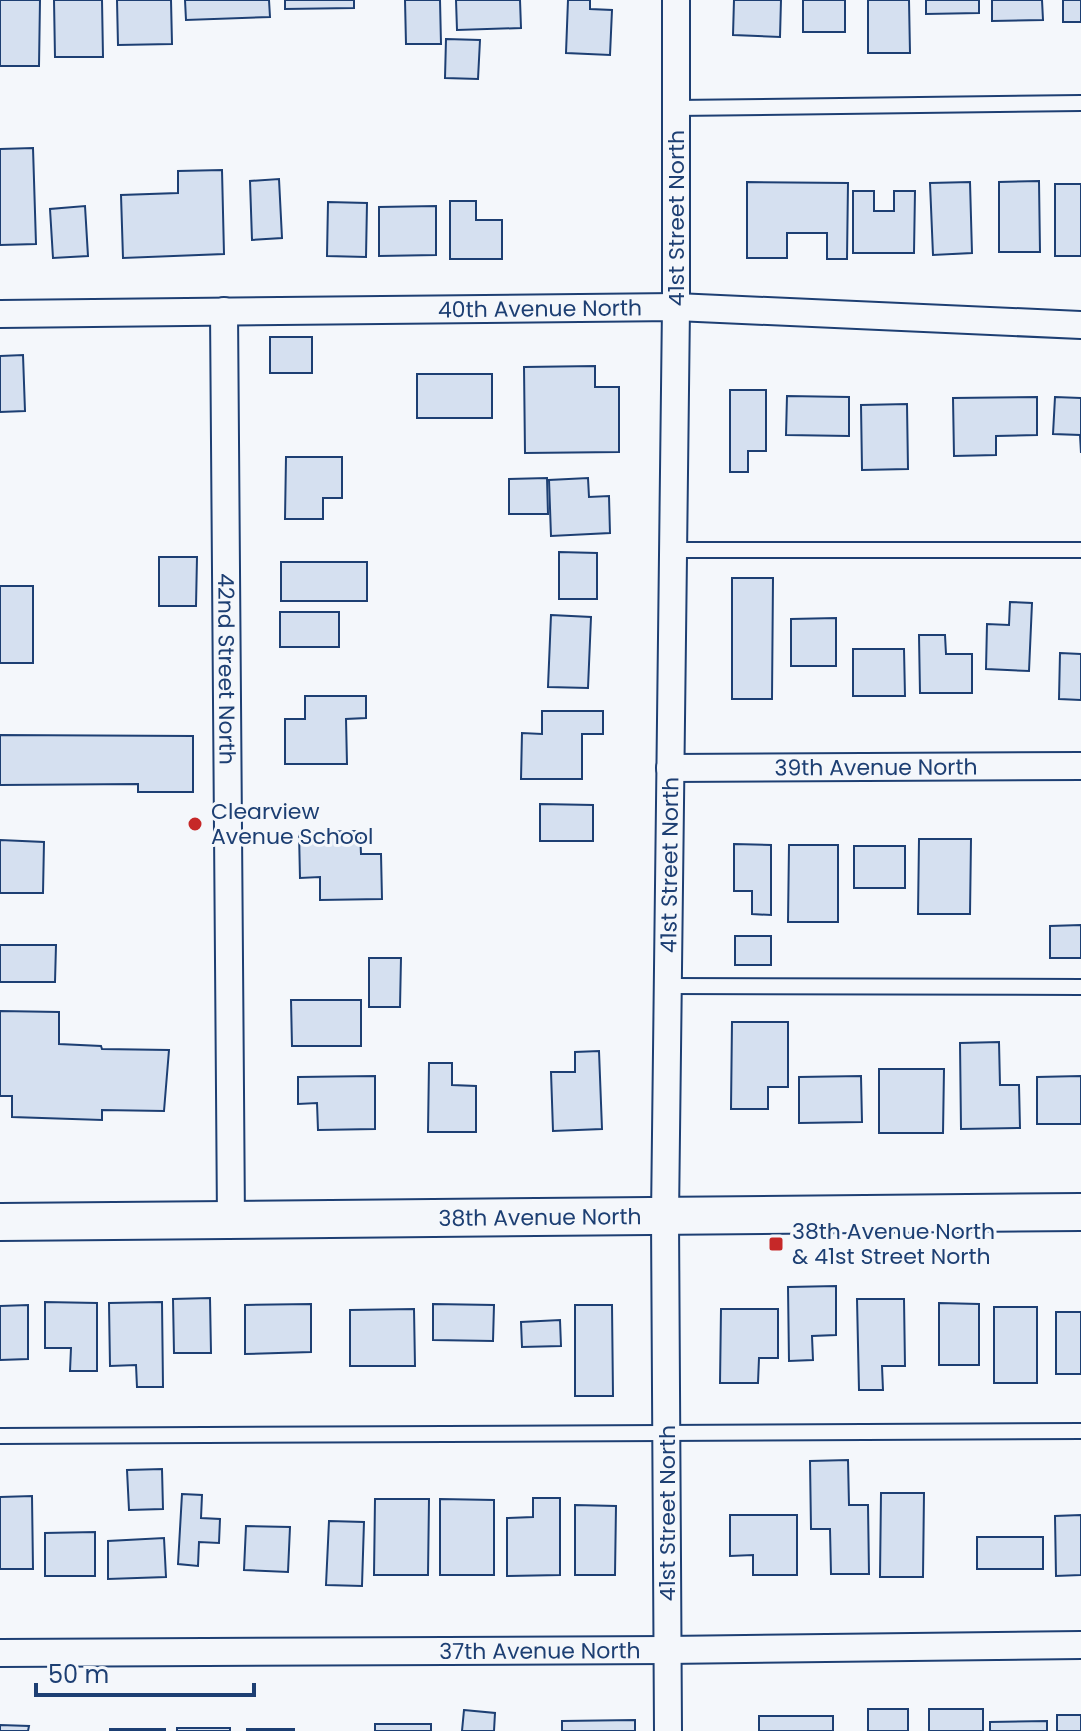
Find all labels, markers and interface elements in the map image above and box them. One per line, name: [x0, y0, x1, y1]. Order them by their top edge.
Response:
street label: 41st Street North: [661, 130, 692, 306]
street label: 40th Avenue North: [438, 292, 642, 325]
street label: 42nd Street North: [211, 573, 243, 765]
street label: 39th Avenue North: [774, 751, 978, 783]
street label: 41st Street North: [653, 777, 686, 953]
place label: Clearview Avenue School: [211, 796, 373, 852]
marker: Clearview Avenue School: [186, 815, 204, 833]
street label: 38th Avenue North: [438, 1201, 642, 1233]
place label: 38th Avenue North & 41st Street North: [792, 1216, 995, 1272]
marker: 38th Avenue North & 41st Street North: [767, 1235, 785, 1253]
street label: 41st Street North: [652, 1425, 683, 1601]
street label: 37th Avenue North: [439, 1635, 641, 1667]
scale bar: [36, 1647, 254, 1697]
text: 50 m: [48, 1658, 109, 1691]

